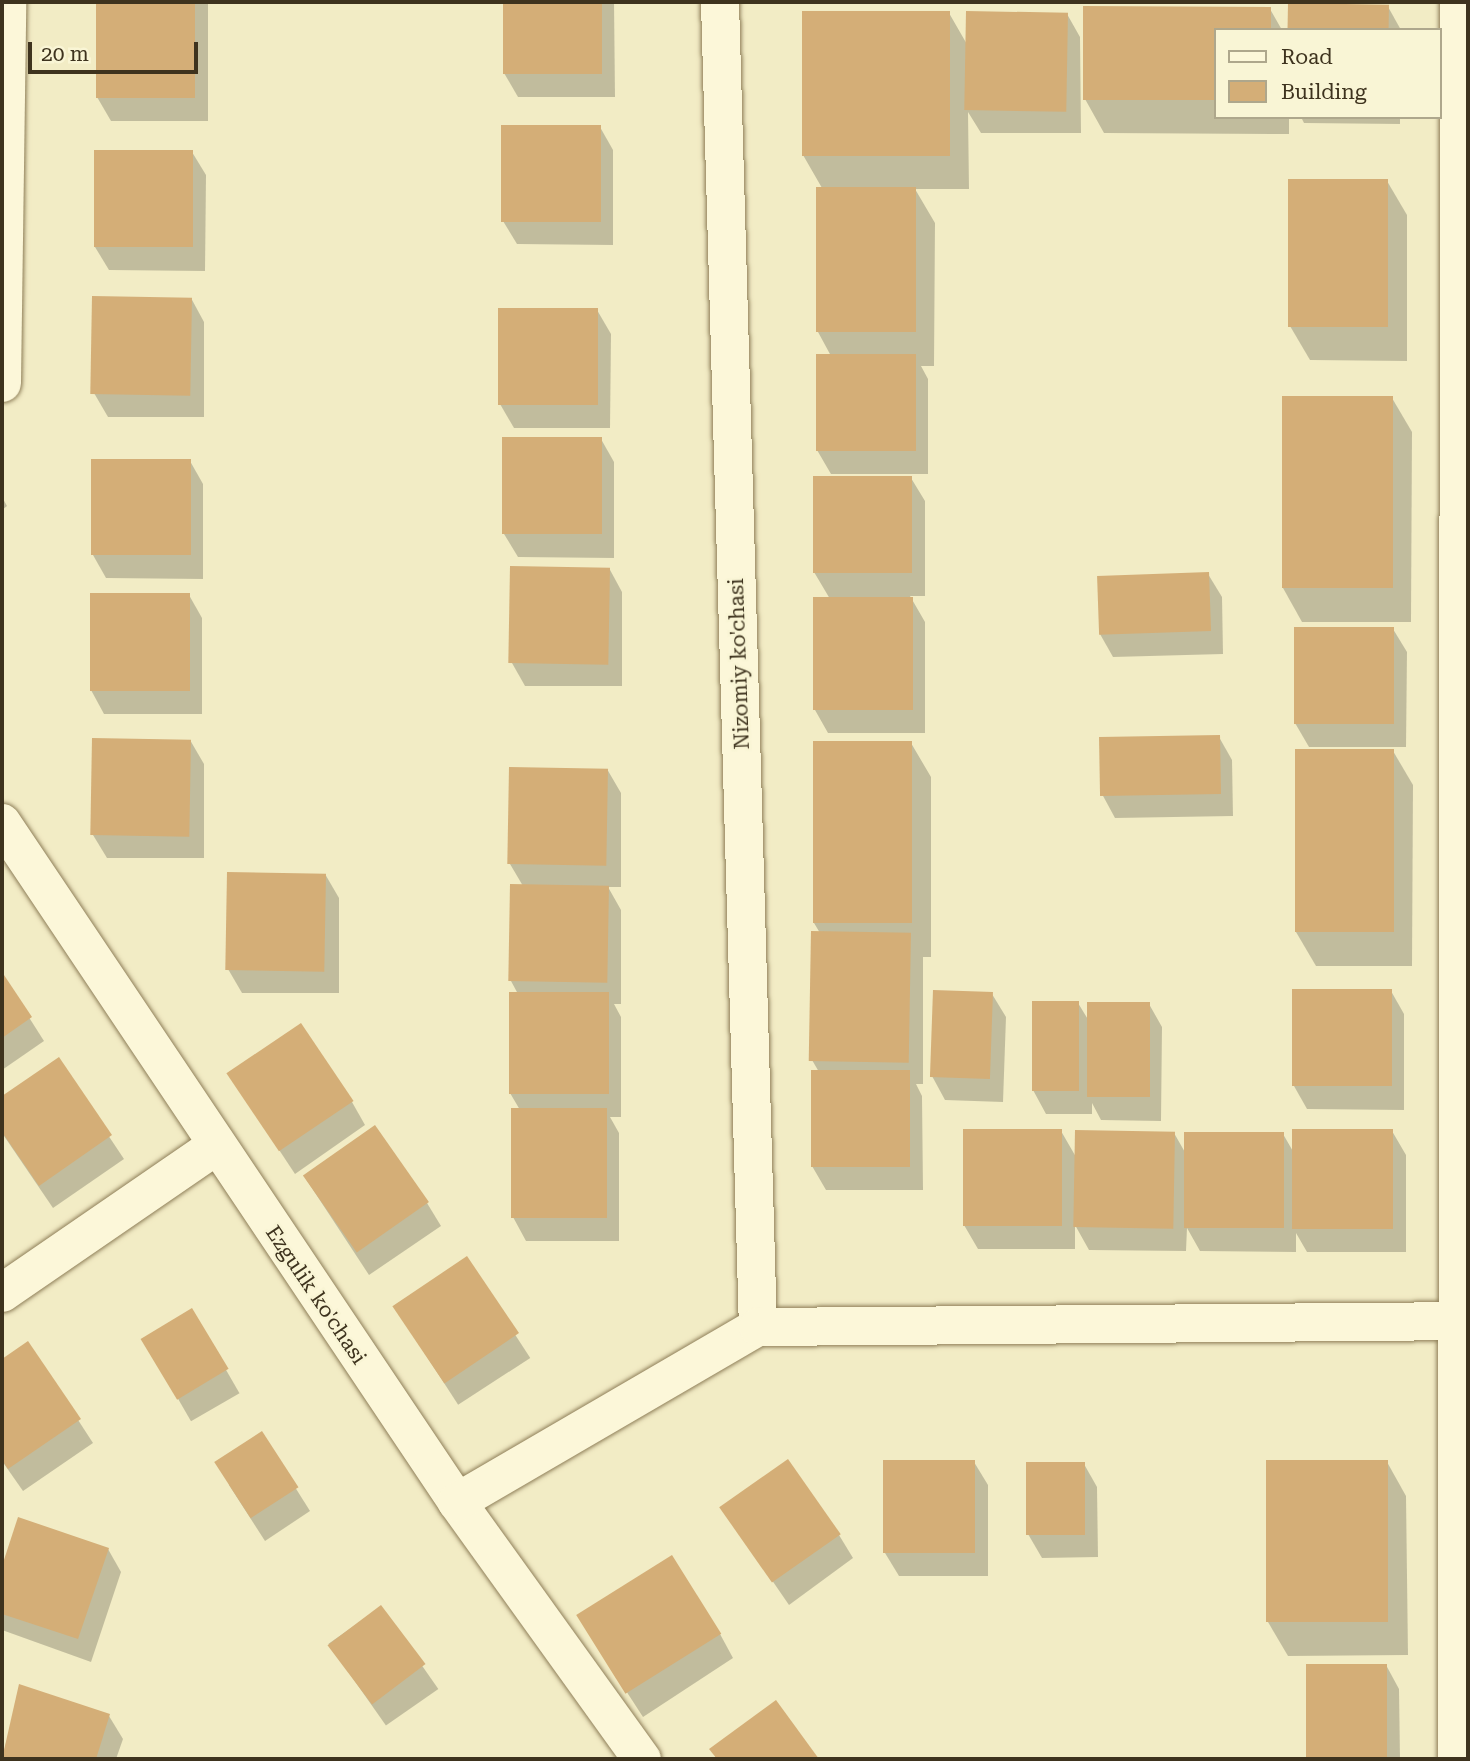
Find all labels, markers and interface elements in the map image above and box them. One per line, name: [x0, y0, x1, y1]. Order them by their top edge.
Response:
scale bar: [32, 28, 201, 72]
legend: [1214, 28, 1442, 119]
text: 20 m: [41, 42, 89, 66]
text: Road: [1281, 45, 1333, 69]
text: Building: [1281, 80, 1367, 104]
street label: Nizomiy ko'chasi: [723, 578, 755, 750]
street label: Ezgulik ko'chasi: [260, 1221, 372, 1369]

